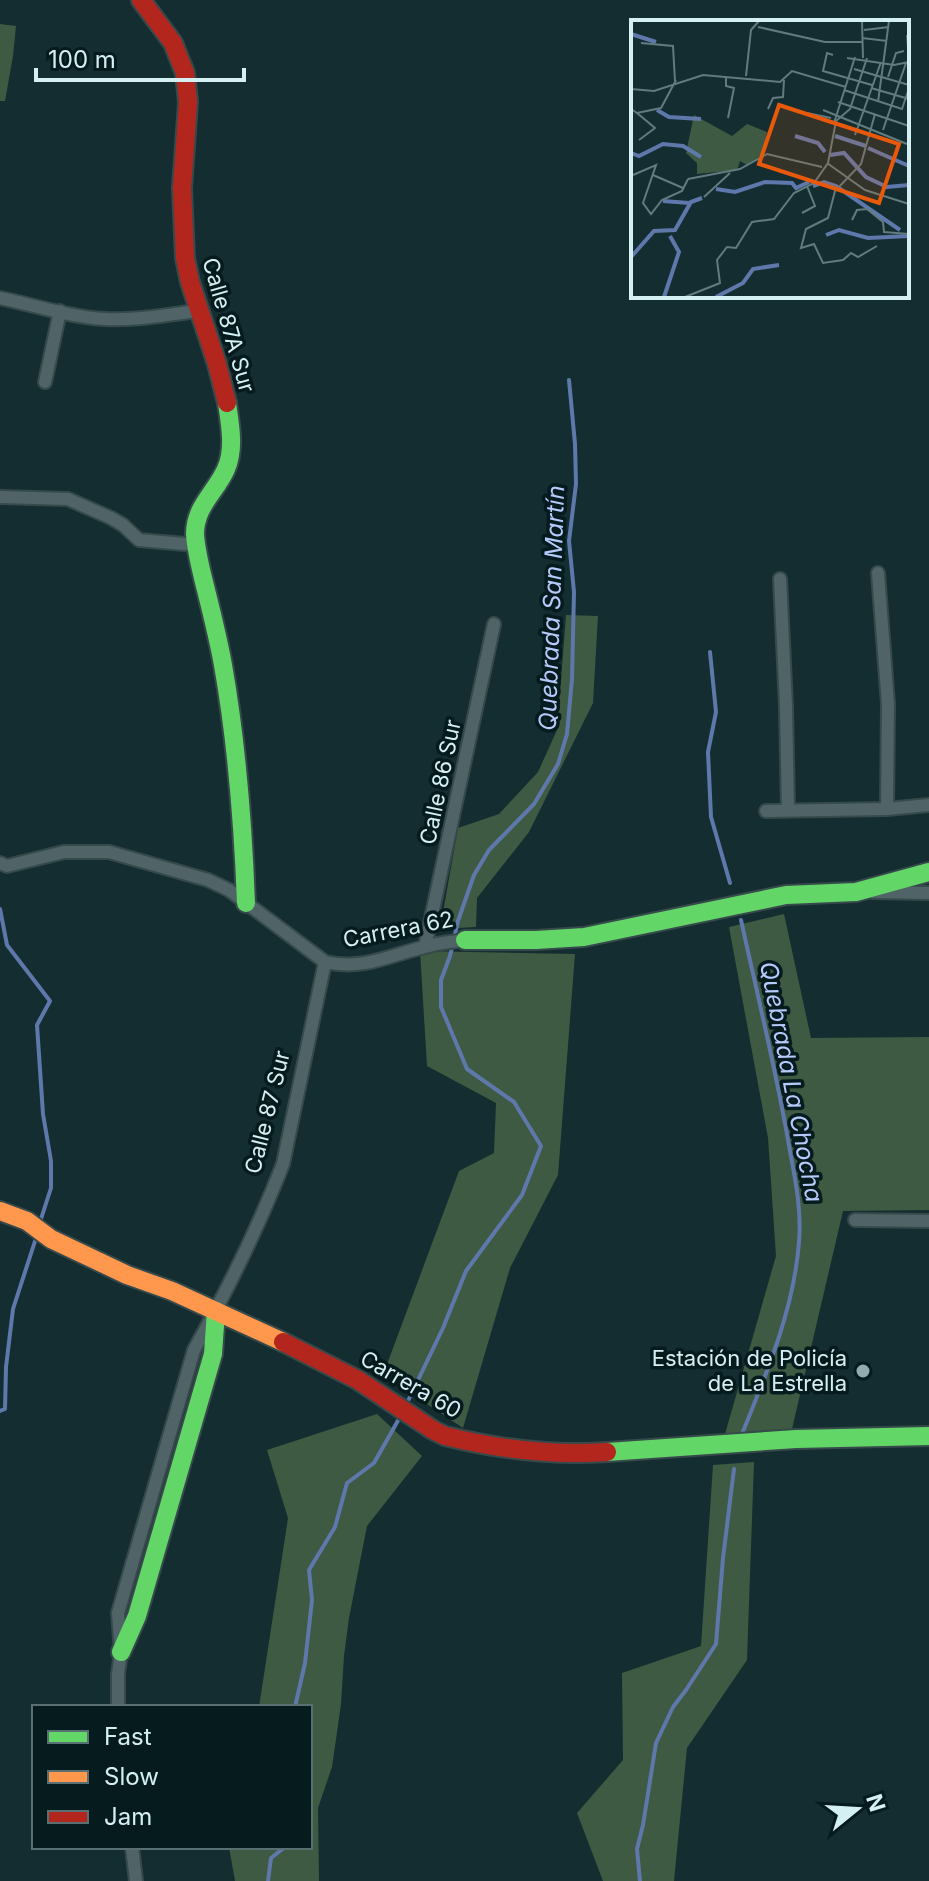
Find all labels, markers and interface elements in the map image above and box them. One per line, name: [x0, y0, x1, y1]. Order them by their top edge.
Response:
inset map: [631, 20, 909, 298]
scale bar: [36, 32, 244, 82]
text: 100 m: [48, 45, 116, 74]
street label: Calle 87A Sur: [197, 255, 261, 395]
water label: Quebrada San Martín: [533, 485, 570, 731]
street label: Calle 86 Sur: [414, 717, 466, 847]
street label: Carrera 62: [341, 906, 455, 952]
water label: Quebrada La Chocha: [754, 959, 829, 1205]
street label: Calle 87 Sur: [239, 1048, 295, 1176]
street label: Carrera 60: [356, 1345, 466, 1423]
place label: Estación de Policía de La Estrella: [652, 1345, 847, 1396]
marker: Estación de Policía de La Estrella: [854, 1362, 872, 1380]
legend: [32, 1705, 312, 1849]
text: Fast: [104, 1722, 152, 1751]
text: Slow: [104, 1762, 159, 1791]
north arrow: [817, 1769, 897, 1849]
text: N: [861, 1791, 891, 1815]
text: Jam: [104, 1802, 152, 1831]

